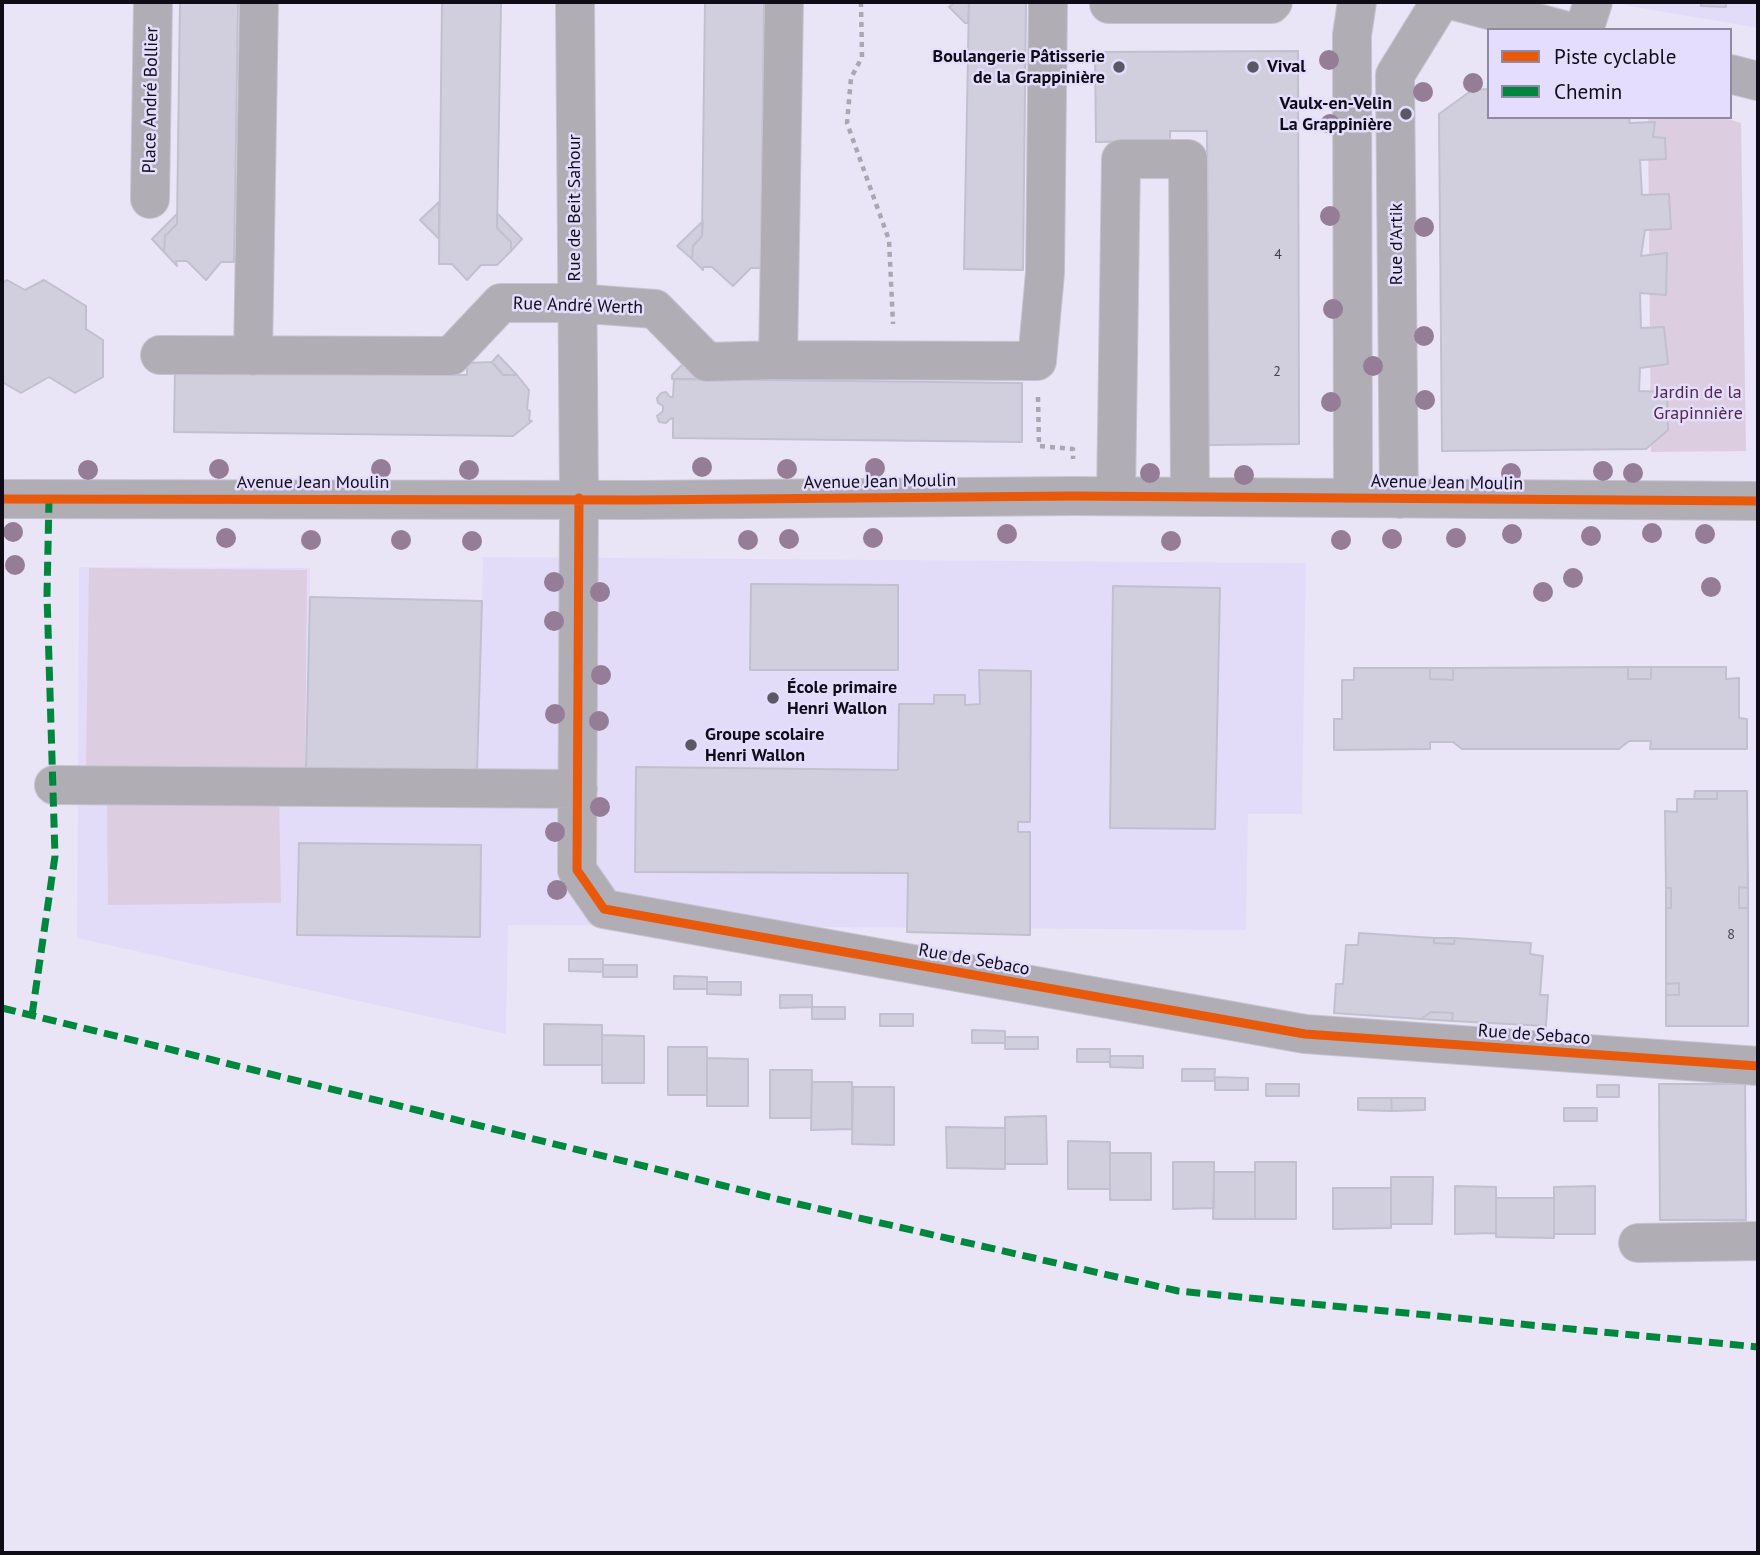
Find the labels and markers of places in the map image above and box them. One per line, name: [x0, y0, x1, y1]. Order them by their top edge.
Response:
place label: Boulangerie Pâtisserie de la Grappinière: [933, 46, 1105, 88]
place label: Vival: [1267, 56, 1305, 78]
marker: Boulangerie Pâtisserie de la Grappinière: [1111, 59, 1127, 75]
marker: Vival: [1245, 59, 1261, 75]
place label: Vaulx-en-Velin La Grappinière: [1280, 93, 1392, 136]
marker: Vaulx-en-Velin La Grappinière: [1398, 106, 1414, 122]
place label: École primaire Henri Wallon: [787, 677, 897, 720]
marker: École primaire Henri Wallon: [765, 690, 781, 706]
place label: Groupe scolaire Henri Wallon: [705, 724, 824, 766]
marker: Groupe scolaire Henri Wallon: [683, 737, 699, 753]

